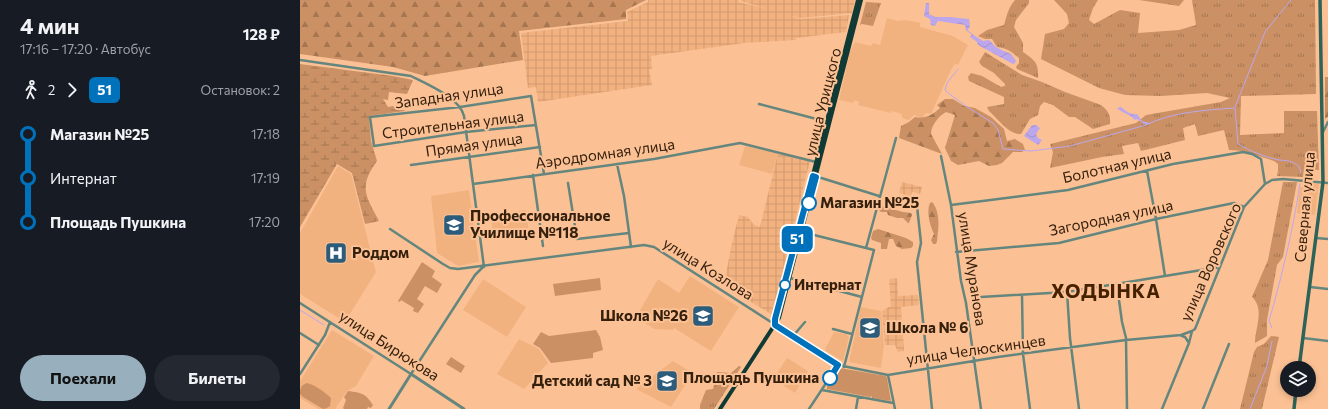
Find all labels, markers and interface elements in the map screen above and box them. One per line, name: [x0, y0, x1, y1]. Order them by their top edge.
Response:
text: 4 мин: [20, 12, 80, 39]
text: 128 ₽: [243, 25, 280, 43]
text: 17:16 – 17:20 · Автобус: [20, 41, 151, 57]
street label: улица Урицкого: [800, 46, 844, 158]
street label: Западная улица: [393, 78, 504, 112]
icon: walk: [20, 79, 42, 101]
icon: forward: [61, 79, 83, 101]
text: 51: [97, 81, 112, 98]
text: 2: [48, 82, 55, 98]
text: Остановок: 2: [201, 82, 280, 98]
street label: Строительная улица: [381, 106, 525, 142]
text: Магазин №25: [50, 125, 149, 143]
text: 17:18: [251, 126, 280, 142]
street label: Прямая улица: [424, 128, 524, 160]
street label: Аэродромная улица: [534, 134, 676, 172]
street label: Болотная улица: [1061, 144, 1173, 186]
street label: Северная улица: [1290, 151, 1318, 263]
text: Интернат: [50, 169, 117, 187]
text: 17:19: [251, 170, 280, 186]
place label: Магазин №25: [820, 193, 919, 211]
marker: Магазин №25: [801, 195, 817, 211]
street label: Загородная улица: [1047, 195, 1174, 239]
street label: улица Воровского: [1176, 200, 1244, 324]
place label: Профессиональное Училище №118: [470, 206, 610, 241]
street label: улица Муранова: [955, 210, 991, 327]
school or university icon: Профессиональное Училище №118: [441, 212, 467, 238]
text: Площадь Пушкина: [50, 213, 186, 231]
text: 17:20: [249, 214, 280, 230]
line badge: 51: [779, 226, 815, 252]
text: 51: [790, 230, 804, 247]
street label: улица Козлова: [660, 233, 757, 303]
hospital icon: Роддом: [323, 240, 349, 266]
place label: Роддом: [352, 243, 409, 261]
place label: Интернат: [794, 275, 862, 293]
marker: Интернат: [779, 279, 791, 291]
district label: ХОДЫНКА: [1051, 279, 1161, 302]
school or university icon: Школа №26: [690, 303, 716, 329]
street label: улица Бирюкова: [336, 306, 443, 384]
place label: Школа №26: [600, 306, 688, 324]
school or university icon: Школа № 6: [857, 315, 883, 341]
place label: Школа № 6: [886, 318, 968, 336]
street label: улица Челюскинцев: [905, 330, 1047, 368]
button: Поехали: [20, 355, 146, 401]
button: Билеты: [154, 355, 280, 401]
map controls: [1280, 361, 1316, 397]
button: layers: [1280, 361, 1316, 397]
school or university icon: Детский сад № 3: [654, 368, 680, 394]
place label: Площадь Пушкина: [683, 368, 819, 386]
marker: Площадь Пушкина: [822, 370, 838, 386]
place label: Детский сад № 3: [532, 371, 652, 389]

